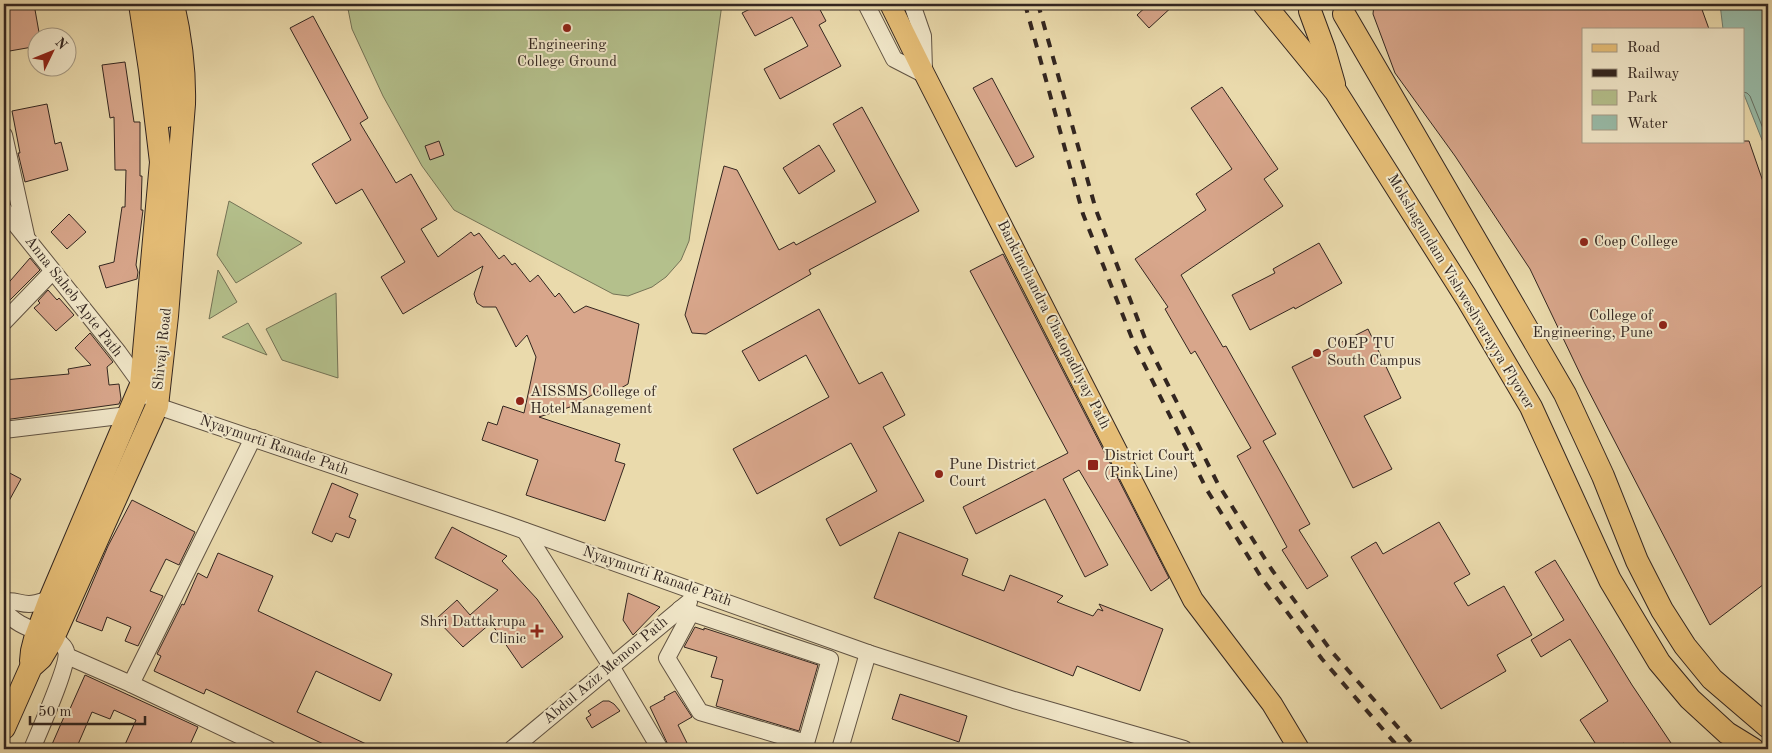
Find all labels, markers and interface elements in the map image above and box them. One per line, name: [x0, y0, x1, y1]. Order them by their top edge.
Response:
marker: Engineering College Ground: [561, 22, 573, 34]
north arrow: [28, 28, 78, 78]
legend: [1582, 28, 1744, 142]
text: N: [52, 35, 70, 53]
place label: Engineering College Ground: [517, 38, 617, 70]
text: Road: [1627, 41, 1661, 56]
text: Railway: [1627, 67, 1680, 82]
text: Park: [1627, 91, 1658, 106]
text: Water: [1627, 117, 1668, 132]
street label: Mokshagundam Vishweshvarayya Flyover: [1384, 172, 1536, 412]
street label: Bankimchandra Chatopadhyay Path: [994, 218, 1112, 432]
street label: Anna Saheb Apte Path: [21, 234, 125, 360]
place label: Coep College: [1594, 235, 1678, 250]
marker: Coep College: [1578, 236, 1590, 248]
street label: Shivaji Road: [151, 307, 175, 391]
place label: College of Engineering, Pune: [1532, 309, 1654, 341]
marker: College of Engineering, Pune: [1657, 319, 1669, 331]
place label: COEP TU South Campus: [1327, 337, 1421, 369]
marker: COEP TU South Campus: [1311, 347, 1323, 359]
place label: AISSMS College of Hotel Management: [530, 385, 657, 417]
marker: AISSMS College of Hotel Management: [514, 395, 526, 407]
street label: Nyaymurti Ranade Path: [197, 413, 351, 479]
place label: District Court (Pink Line): [1104, 449, 1195, 481]
place label: Pune District Court: [949, 458, 1036, 490]
marker: District Court (Pink Line): [1086, 458, 1100, 472]
marker: Pune District Court: [933, 468, 945, 480]
street label: Nyaymurti Ranade Path: [580, 544, 734, 610]
place label: Shri Dattakrupa Clinic: [420, 615, 527, 647]
street label: Abdul Aziz Memon Path: [541, 615, 671, 727]
marker: Shri Dattakrupa Clinic: [530, 624, 544, 638]
scale bar: [30, 693, 145, 725]
text: 50 m: [38, 705, 72, 720]

